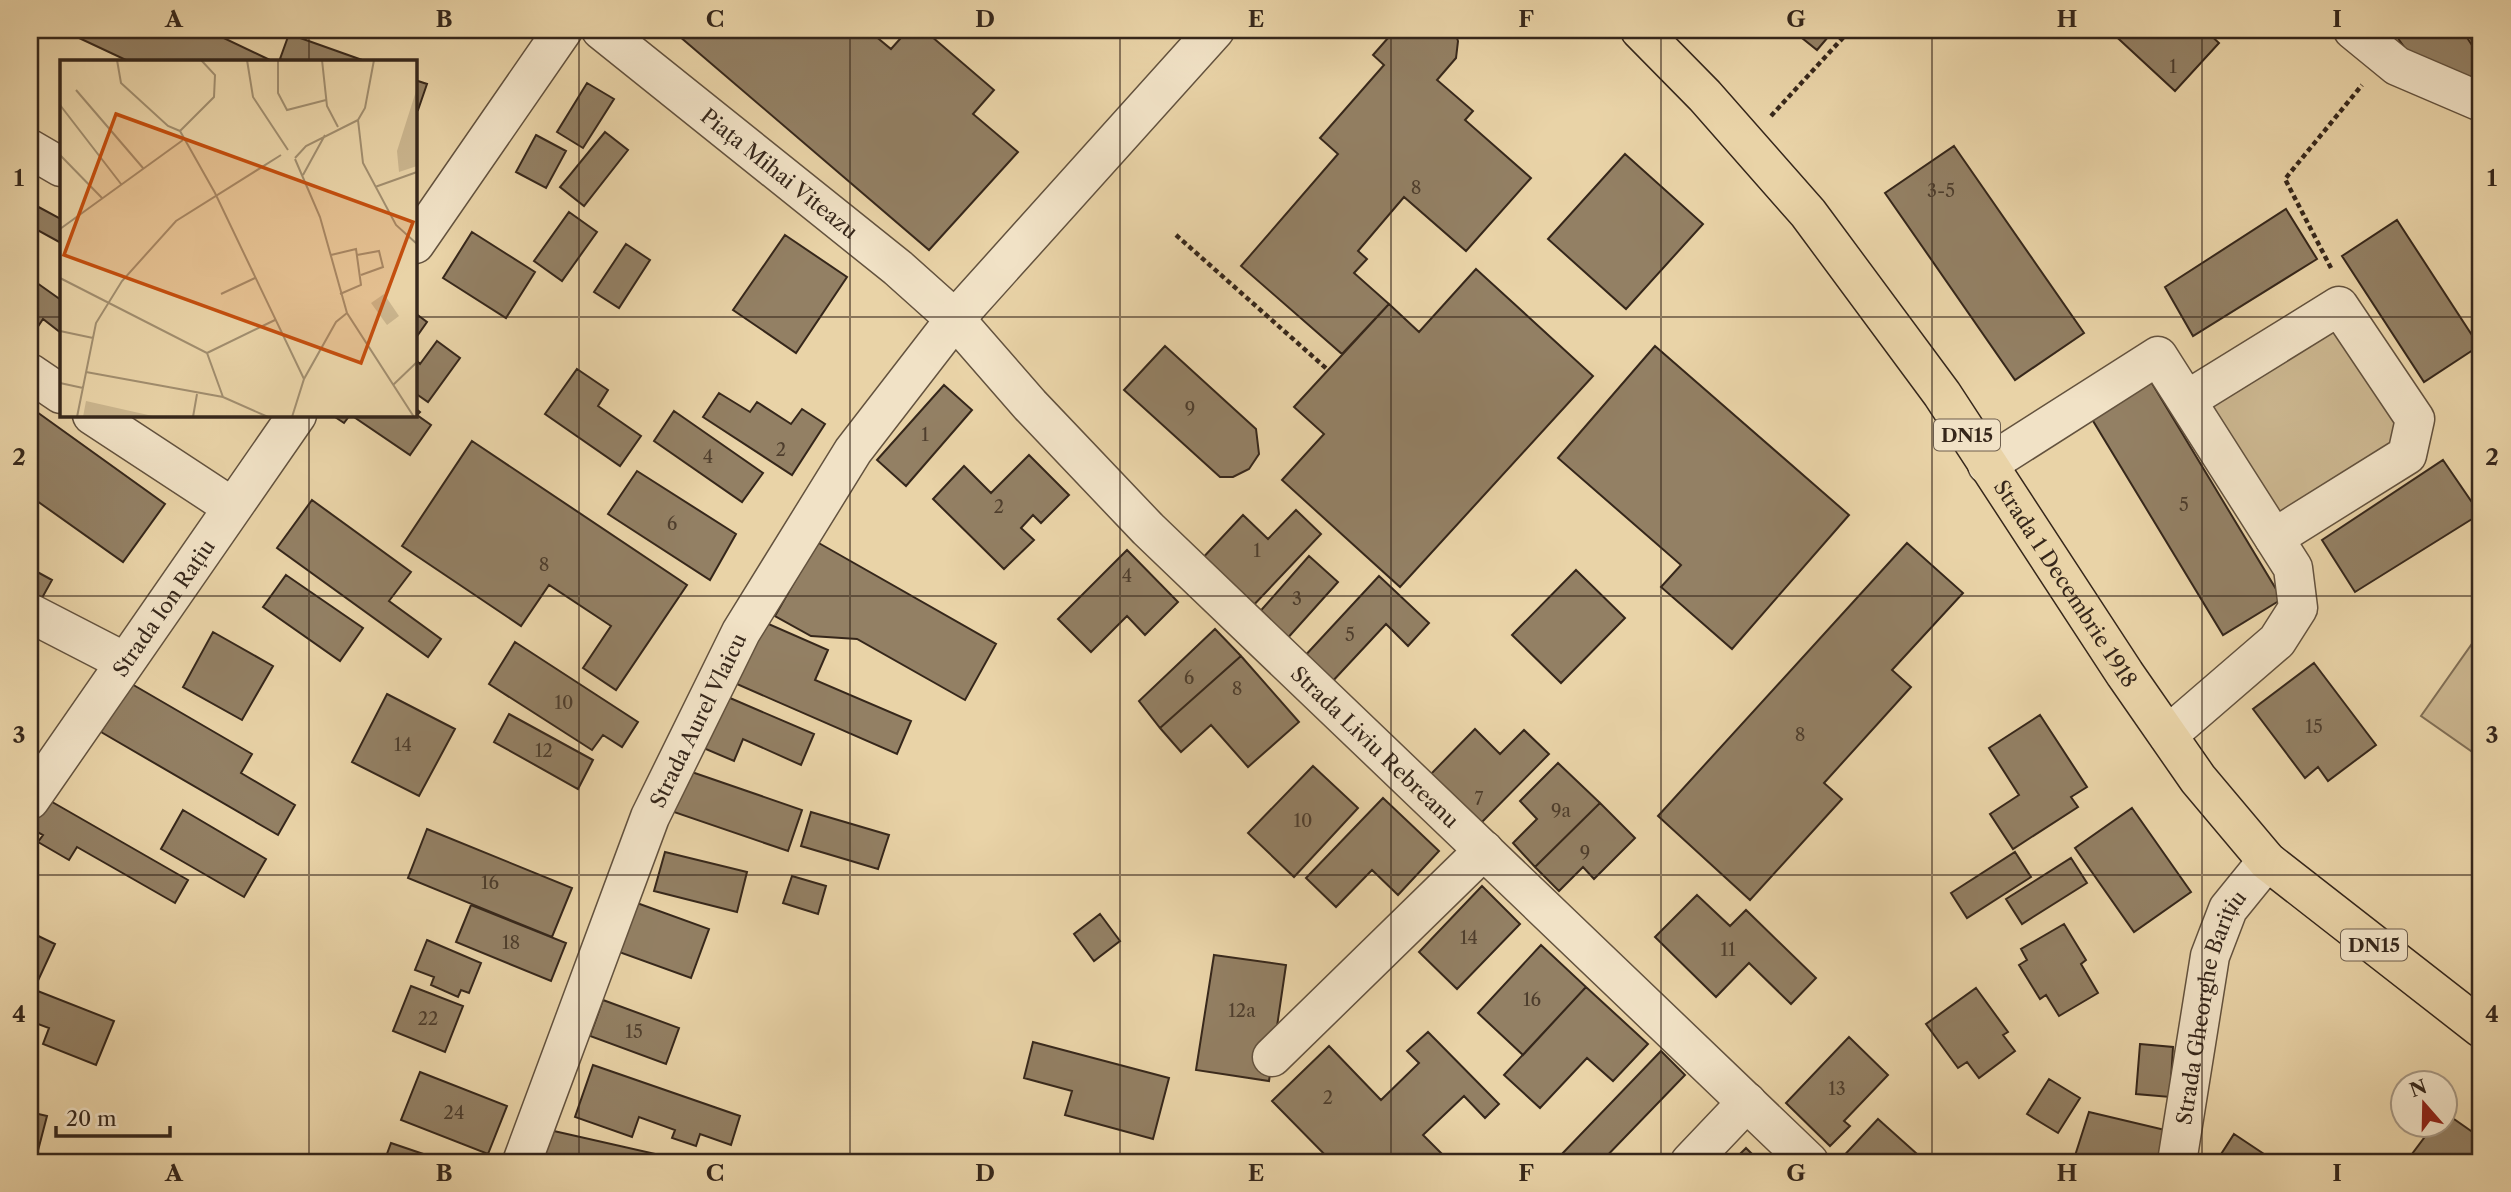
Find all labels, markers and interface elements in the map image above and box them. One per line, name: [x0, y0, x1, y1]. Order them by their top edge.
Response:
text: A: [164, 5, 184, 33]
text: B: [435, 5, 453, 33]
text: C: [706, 5, 724, 33]
text: D: [975, 5, 995, 33]
text: E: [1248, 5, 1264, 33]
text: F: [1518, 5, 1534, 33]
text: G: [1786, 5, 1806, 33]
text: H: [2057, 5, 2078, 33]
text: I: [2332, 5, 2342, 33]
house number: 1: [2169, 56, 2177, 78]
inset map: [60, 60, 416, 416]
street label: Piața Mihai Viteazu: [696, 103, 863, 244]
text: 1: [14, 164, 25, 192]
text: 1: [2487, 164, 2498, 192]
house number: 8: [1411, 177, 1421, 199]
house number: 3-5: [1927, 180, 1955, 202]
house number: 9: [1185, 398, 1195, 420]
road number: DN15: [1934, 420, 2000, 450]
house number: 1: [921, 424, 929, 446]
house number: 2: [776, 439, 786, 461]
text: 2: [12, 443, 26, 471]
text: 2: [2485, 443, 2499, 471]
house number: 4: [703, 446, 713, 468]
street label: Strada 1 Decembrie 1918: [1989, 475, 2143, 692]
house number: 5: [2179, 494, 2189, 516]
house number: 2: [994, 496, 1004, 518]
house number: 6: [667, 513, 677, 535]
street label: Strada Ion Rațiu: [107, 534, 220, 681]
house number: 1: [1253, 540, 1261, 562]
house number: 8: [539, 554, 549, 576]
house number: 4: [1122, 565, 1132, 587]
house number: 3: [1292, 588, 1302, 610]
house number: 5: [1345, 624, 1355, 646]
street label: Strada Aurel Vlaicu: [644, 629, 751, 811]
street label: Strada Liviu Rebreanu: [1286, 661, 1464, 833]
house number: 6: [1184, 667, 1194, 689]
house number: 8: [1232, 678, 1242, 700]
house number: 10: [555, 692, 573, 714]
house number: 15: [2305, 716, 2323, 738]
text: 3: [13, 721, 26, 749]
text: 3: [2486, 721, 2499, 749]
house number: 8: [1795, 724, 1805, 746]
house number: 14: [394, 734, 412, 756]
house number: 12: [535, 740, 553, 762]
house number: 7: [1475, 788, 1484, 810]
house number: 9a: [1551, 800, 1572, 822]
house number: 10: [1294, 810, 1312, 832]
house number: 9: [1580, 842, 1590, 864]
house number: 16: [481, 872, 499, 894]
street label: Strada Gheorghe Barițiu: [2171, 885, 2251, 1126]
house number: 14: [1460, 927, 1478, 949]
road number: DN15: [2341, 930, 2407, 960]
house number: 18: [502, 932, 520, 954]
house number: 11: [1720, 939, 1736, 961]
house number: 16: [1523, 989, 1541, 1011]
text: 4: [12, 1000, 26, 1028]
house number: 12a: [1228, 1000, 1256, 1022]
text: 4: [2485, 1000, 2499, 1028]
house number: 22: [418, 1008, 438, 1030]
house number: 15: [625, 1021, 643, 1043]
north arrow: [2388, 1070, 2458, 1140]
text: N: [2407, 1075, 2430, 1102]
house number: 13: [1828, 1078, 1846, 1100]
house number: 2: [1323, 1087, 1333, 1109]
scale bar: [56, 1094, 170, 1138]
house number: 24: [444, 1102, 464, 1124]
text: 20 m: [66, 1106, 117, 1131]
text: A: [164, 1159, 184, 1187]
text: B: [435, 1159, 453, 1187]
text: C: [706, 1159, 724, 1187]
text: D: [975, 1159, 995, 1187]
text: E: [1248, 1159, 1264, 1187]
text: F: [1518, 1159, 1534, 1187]
text: G: [1786, 1159, 1806, 1187]
text: H: [2057, 1159, 2078, 1187]
text: I: [2332, 1159, 2342, 1187]

